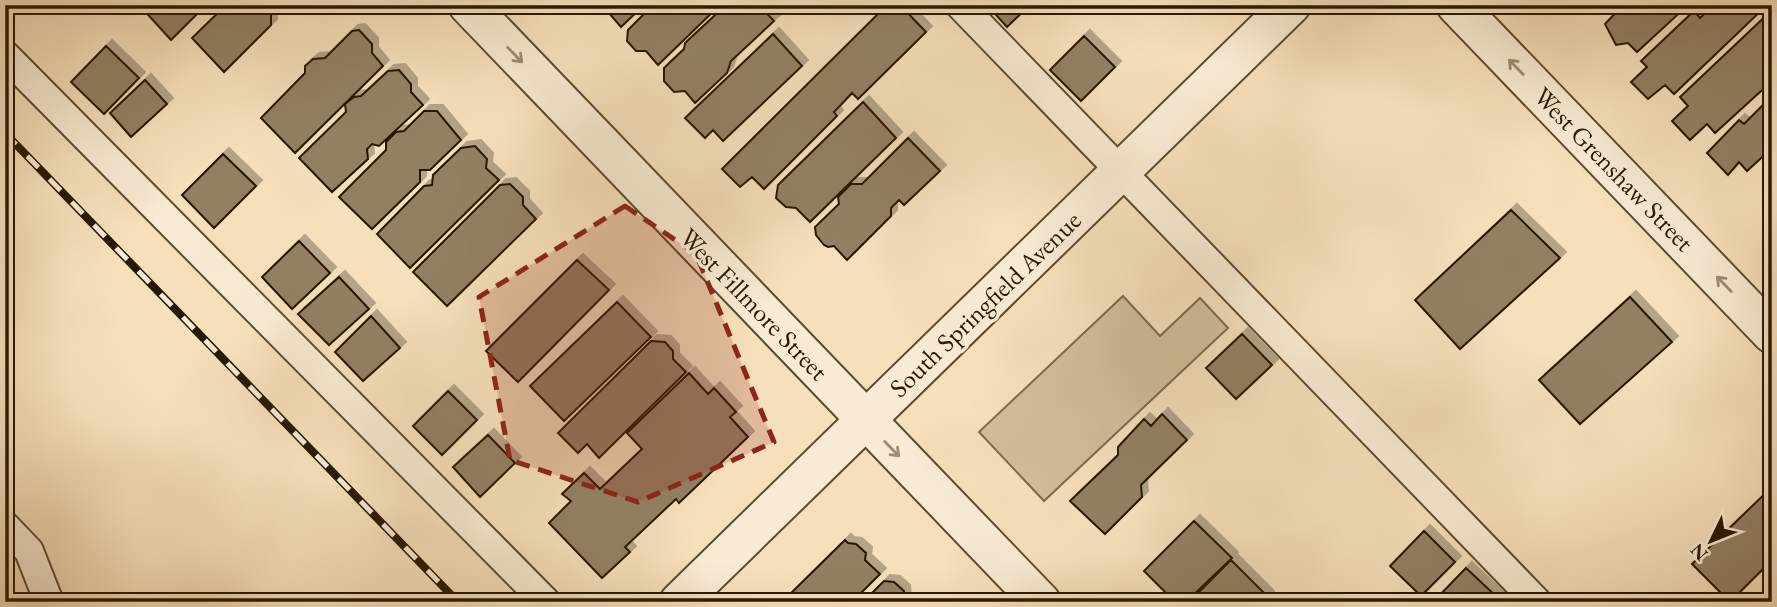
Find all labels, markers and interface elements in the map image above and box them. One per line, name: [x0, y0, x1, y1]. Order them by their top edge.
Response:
one-way arrow: [507, 46, 524, 63]
one-way arrow: [1507, 59, 1524, 76]
street label: West Grenshaw Street: [1527, 79, 1701, 259]
street label: South Springfield Avenue: [882, 204, 1088, 404]
street label: West Fillmore Street: [672, 220, 836, 388]
one-way arrow: [1716, 276, 1733, 293]
one-way arrow: [884, 441, 901, 458]
north arrow: [1676, 505, 1746, 576]
text: N: [1684, 538, 1713, 566]

